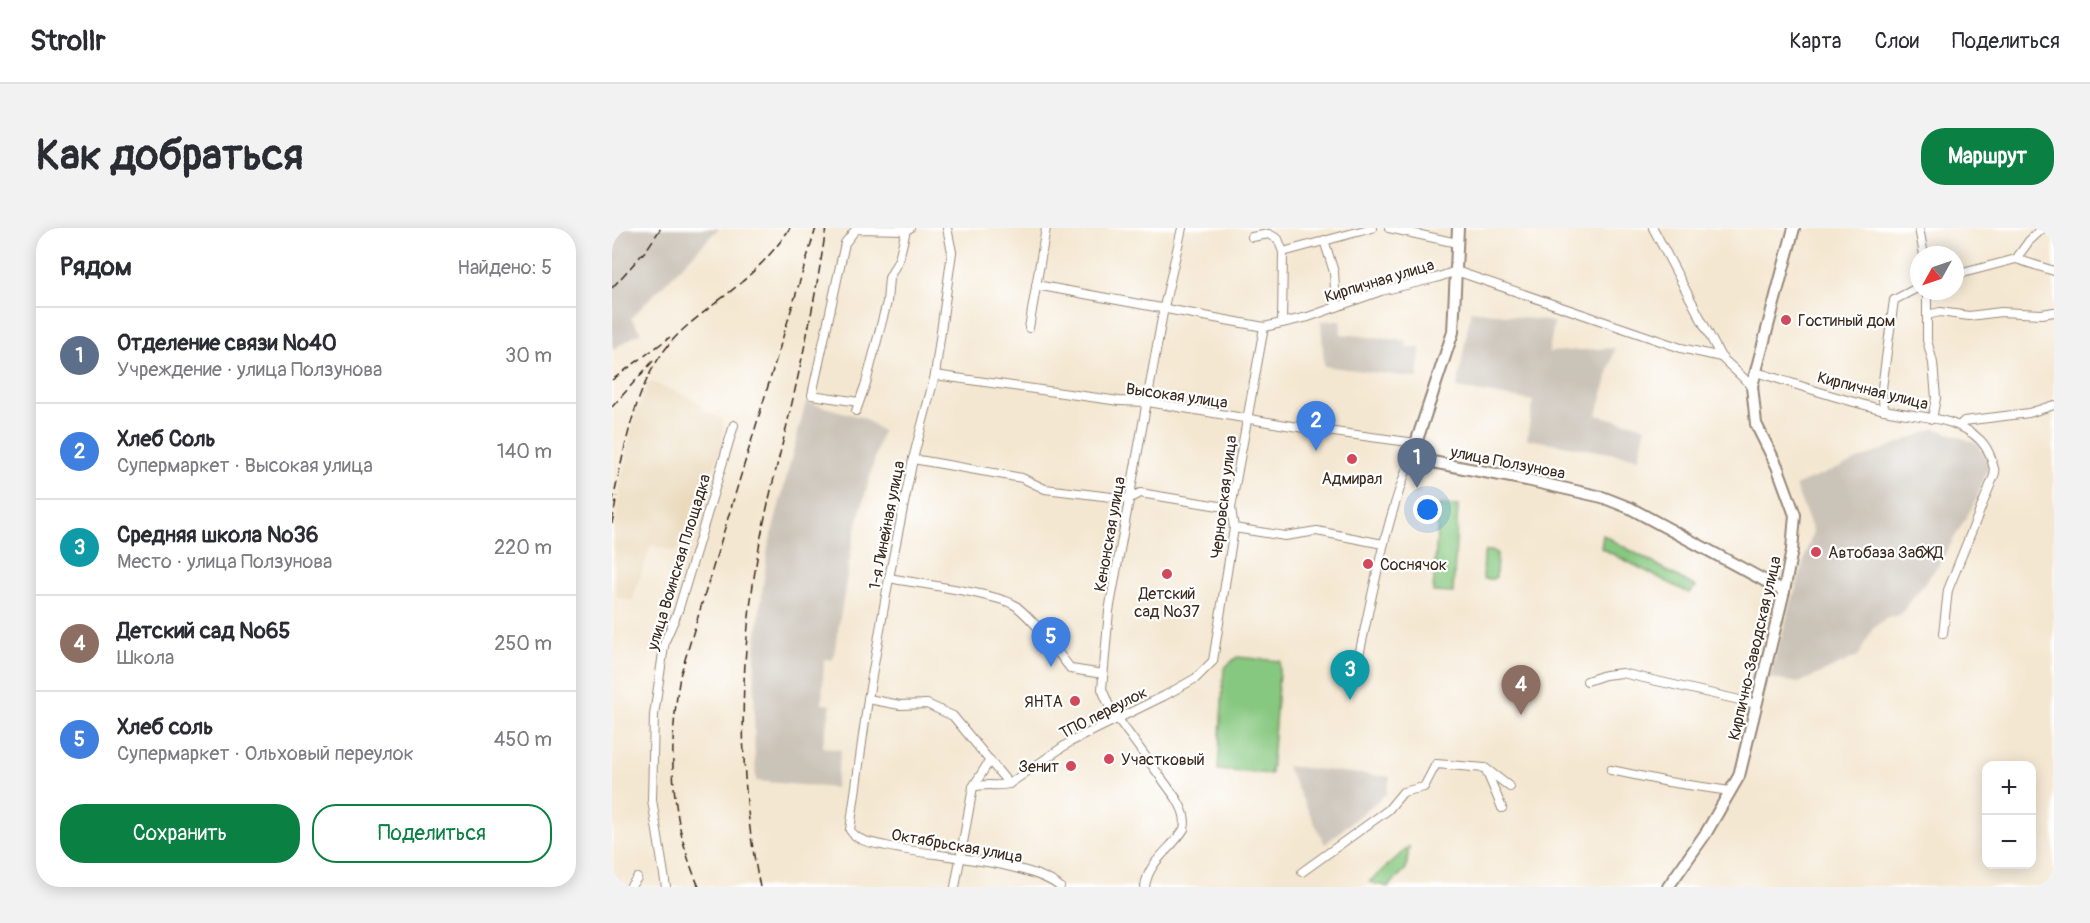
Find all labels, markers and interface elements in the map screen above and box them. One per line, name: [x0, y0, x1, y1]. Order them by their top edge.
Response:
text: Strollr: [30, 24, 105, 59]
text: Карта: [1789, 28, 1841, 55]
text: Слои: [1874, 28, 1919, 55]
text: Поделиться: [1952, 28, 2060, 55]
button: Маршрут: [1921, 128, 2054, 185]
text: Как добраться: [36, 130, 303, 182]
north arrow: [1910, 246, 1964, 300]
text: Рядом: [60, 251, 132, 283]
text: Найдено: 5: [457, 255, 552, 280]
street label: Кирпичная улица: [1322, 255, 1436, 307]
place label: Гостиный дом: [1798, 311, 1895, 331]
marker: Гостиный дом: [1779, 313, 1793, 327]
text: Отделение связи №40: [117, 329, 337, 357]
text: 1: [76, 343, 83, 368]
text: 30 m: [505, 343, 552, 368]
text: Учреждение · улица Ползунова: [117, 357, 382, 382]
street label: Кирпичная улица: [1815, 368, 1930, 414]
street label: Высокая улица: [1125, 379, 1229, 413]
pin: 2: [1296, 402, 1336, 451]
text: Хлеб Соль: [117, 425, 216, 453]
street label: Черновская улица: [1207, 434, 1241, 560]
pin: 1: [1398, 438, 1436, 488]
text: 2: [74, 439, 85, 464]
text: 140 m: [497, 439, 552, 464]
street label: улица Ползунова: [1448, 442, 1567, 484]
marker: Адмирал: [1345, 452, 1359, 466]
text: Супермаркет · Высокая улица: [117, 453, 373, 478]
street label: 1-я Линейная улица: [865, 459, 909, 591]
place label: Адмирал: [1321, 469, 1383, 489]
street label: улица Воинская Площадка: [642, 472, 715, 654]
street label: Кенонская улица: [1090, 475, 1130, 593]
your location: [1413, 495, 1442, 524]
text: Средняя школа №36: [117, 521, 319, 549]
text: 3: [74, 535, 85, 560]
text: 220 m: [494, 535, 552, 560]
place label: Автобаза ЗабЖД: [1828, 543, 1943, 563]
marker: Автобаза ЗабЖД: [1809, 545, 1823, 559]
text: Место · улица Ползунова: [117, 549, 332, 574]
street label: Кирпично-Заводская улица: [1724, 554, 1786, 742]
place label: Соснячок: [1380, 555, 1447, 575]
marker: Соснячок: [1361, 557, 1375, 571]
marker: Детский сад №37: [1160, 567, 1174, 581]
place label: Детский сад №37: [1134, 584, 1200, 622]
text: Детский сад №65: [117, 617, 291, 645]
pin: 5: [1032, 618, 1070, 667]
text: 4: [74, 631, 85, 656]
text: 250 m: [494, 631, 552, 656]
text: Школа: [117, 645, 174, 670]
pin: 3: [1330, 650, 1370, 700]
pin: 4: [1502, 666, 1540, 715]
street label: ТПО переулок: [1056, 682, 1151, 744]
place label: ЯНТА: [1024, 692, 1063, 712]
marker: ЯНТА: [1068, 694, 1082, 708]
text: Хлеб соль: [117, 713, 213, 741]
text: 5: [74, 727, 85, 752]
text: 450 m: [494, 727, 552, 752]
text: Супермаркет · Ольховый переулок: [117, 741, 414, 766]
place label: Участковый: [1121, 750, 1205, 770]
marker: Участковый: [1102, 752, 1116, 766]
place label: Зенит: [1018, 757, 1059, 777]
marker: Зенит: [1064, 759, 1078, 773]
map controls: [1982, 761, 2036, 869]
button: +: [1982, 761, 2036, 815]
button: Сохранить: [60, 804, 300, 863]
button: Поделиться: [312, 804, 552, 863]
button: −: [1982, 815, 2036, 869]
street label: Октябрьская улица: [890, 825, 1024, 867]

